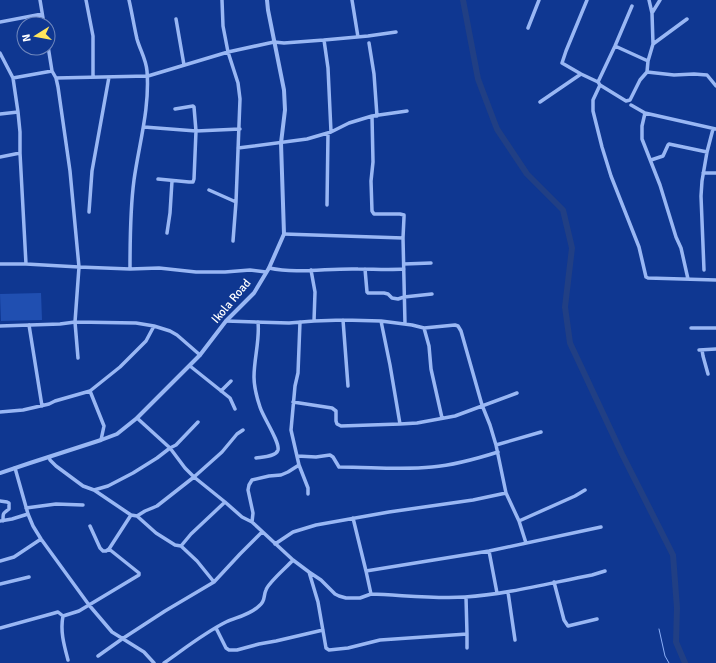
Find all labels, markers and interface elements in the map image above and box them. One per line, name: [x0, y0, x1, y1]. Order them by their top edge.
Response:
north arrow: [16, 16, 56, 56]
text: N: [20, 33, 34, 43]
street label: Ikola Road: [208, 276, 254, 327]

